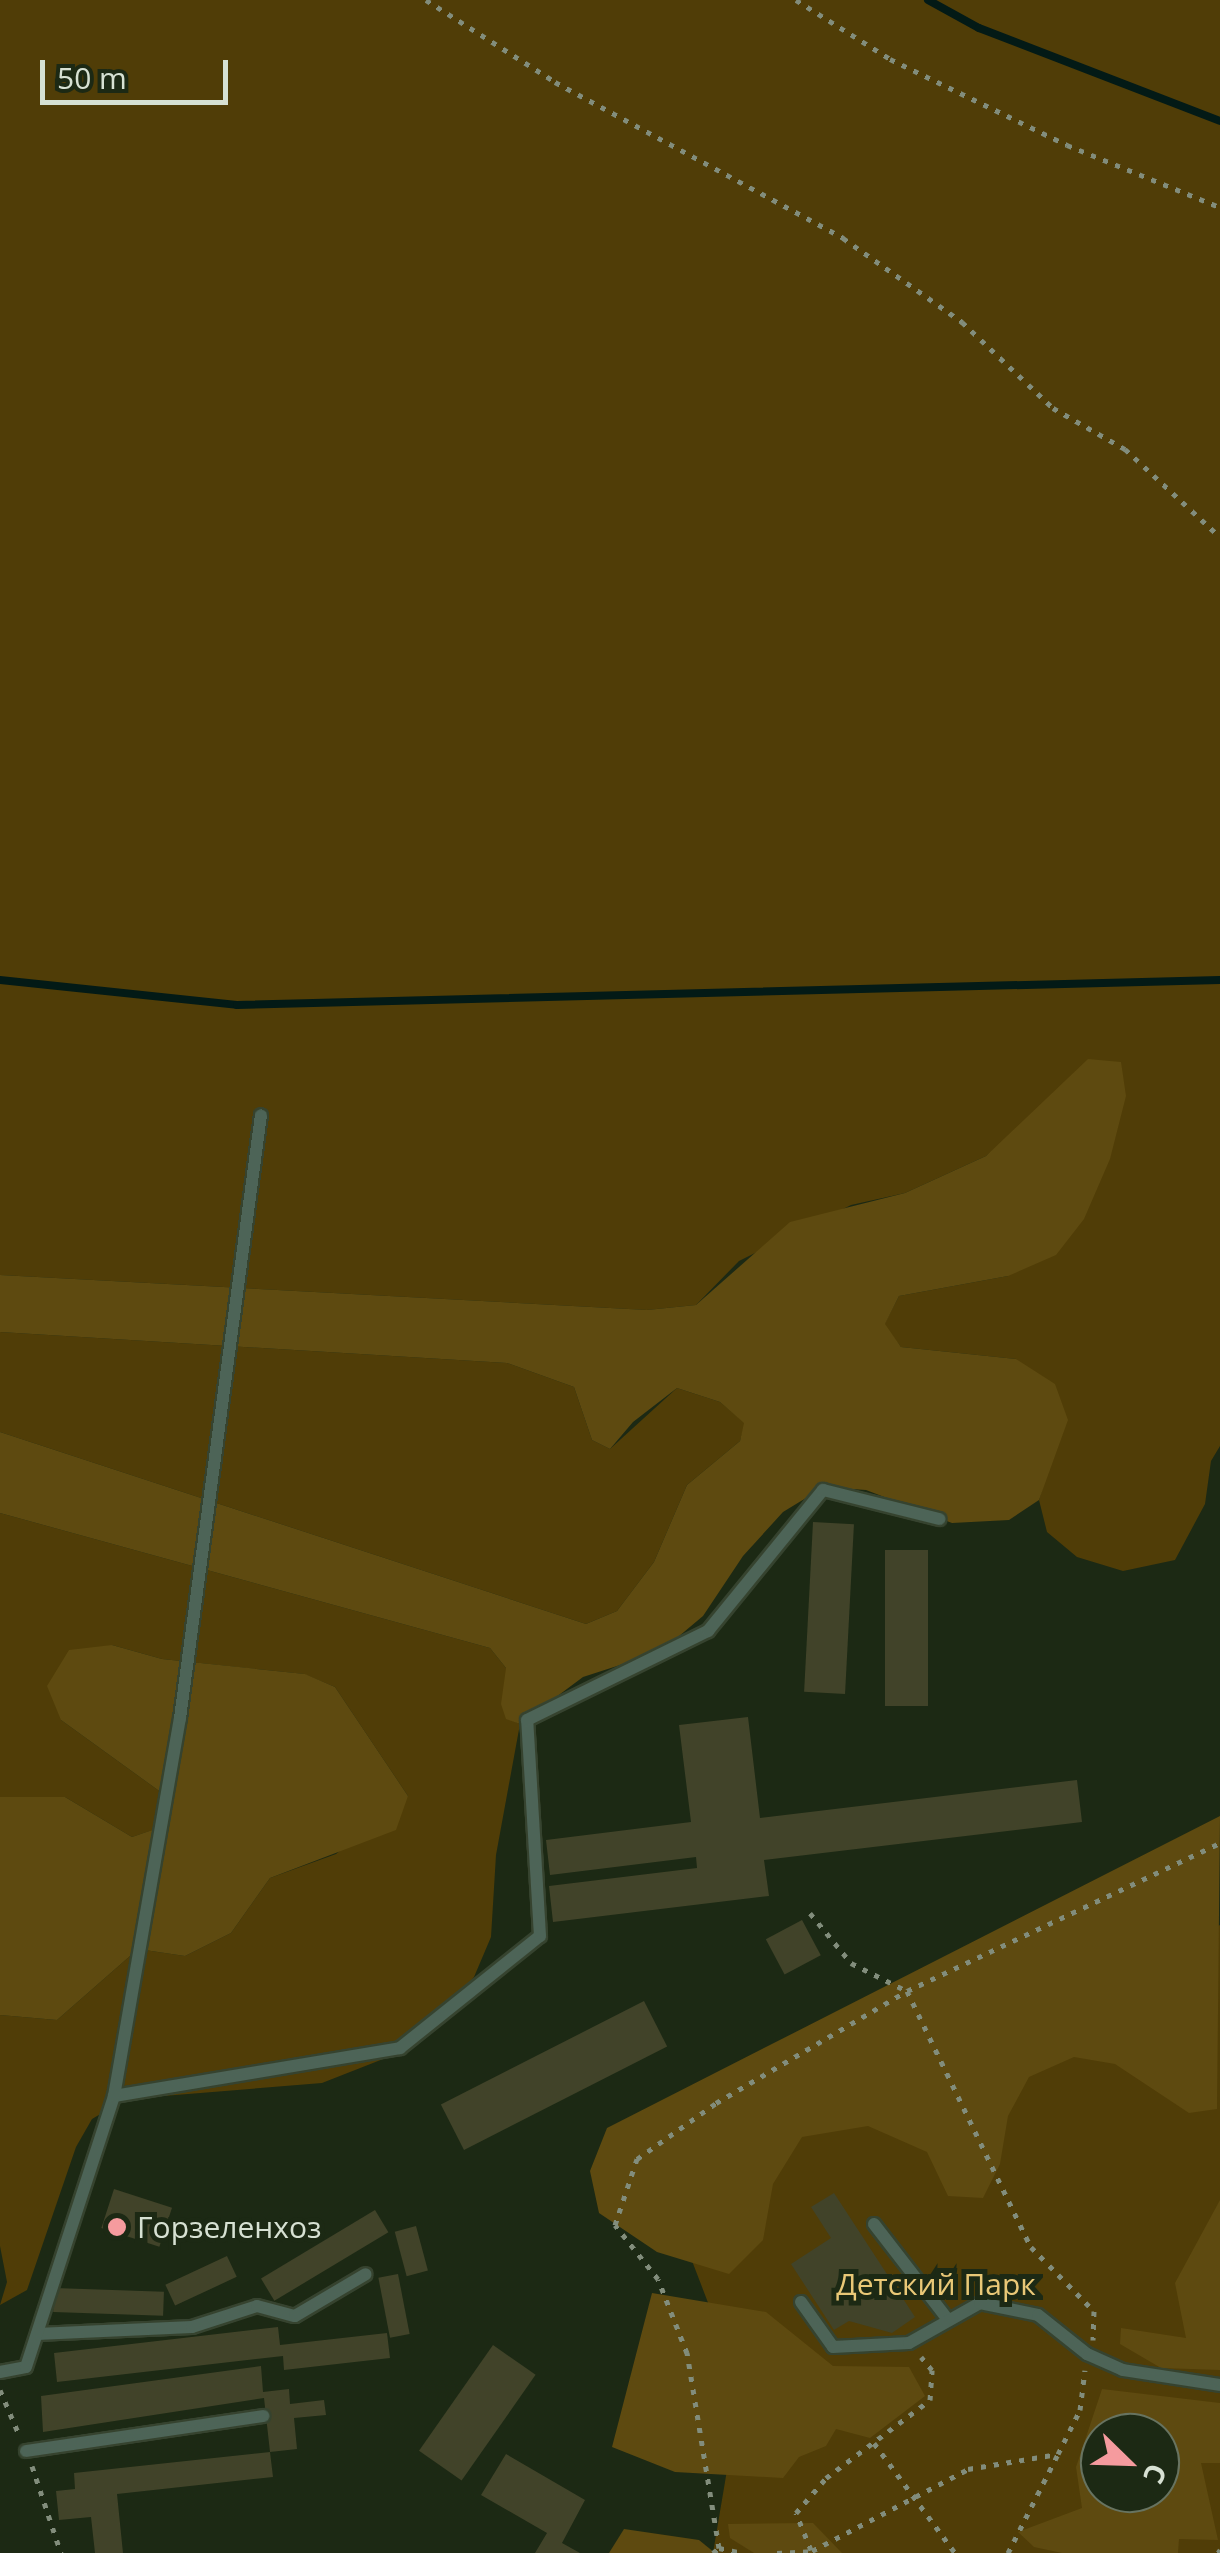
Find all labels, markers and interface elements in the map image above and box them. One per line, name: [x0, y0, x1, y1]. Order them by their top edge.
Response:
scale bar: [45, 40, 232, 102]
text: 50 m: [57, 57, 127, 98]
place label: Горзеленхоз: [137, 2209, 322, 2245]
marker: Горзеленхоз: [106, 2216, 128, 2238]
park label: Детский Парк: [836, 2266, 1036, 2302]
north arrow: [1080, 2413, 1180, 2513]
text: С: [1135, 2458, 1177, 2490]

